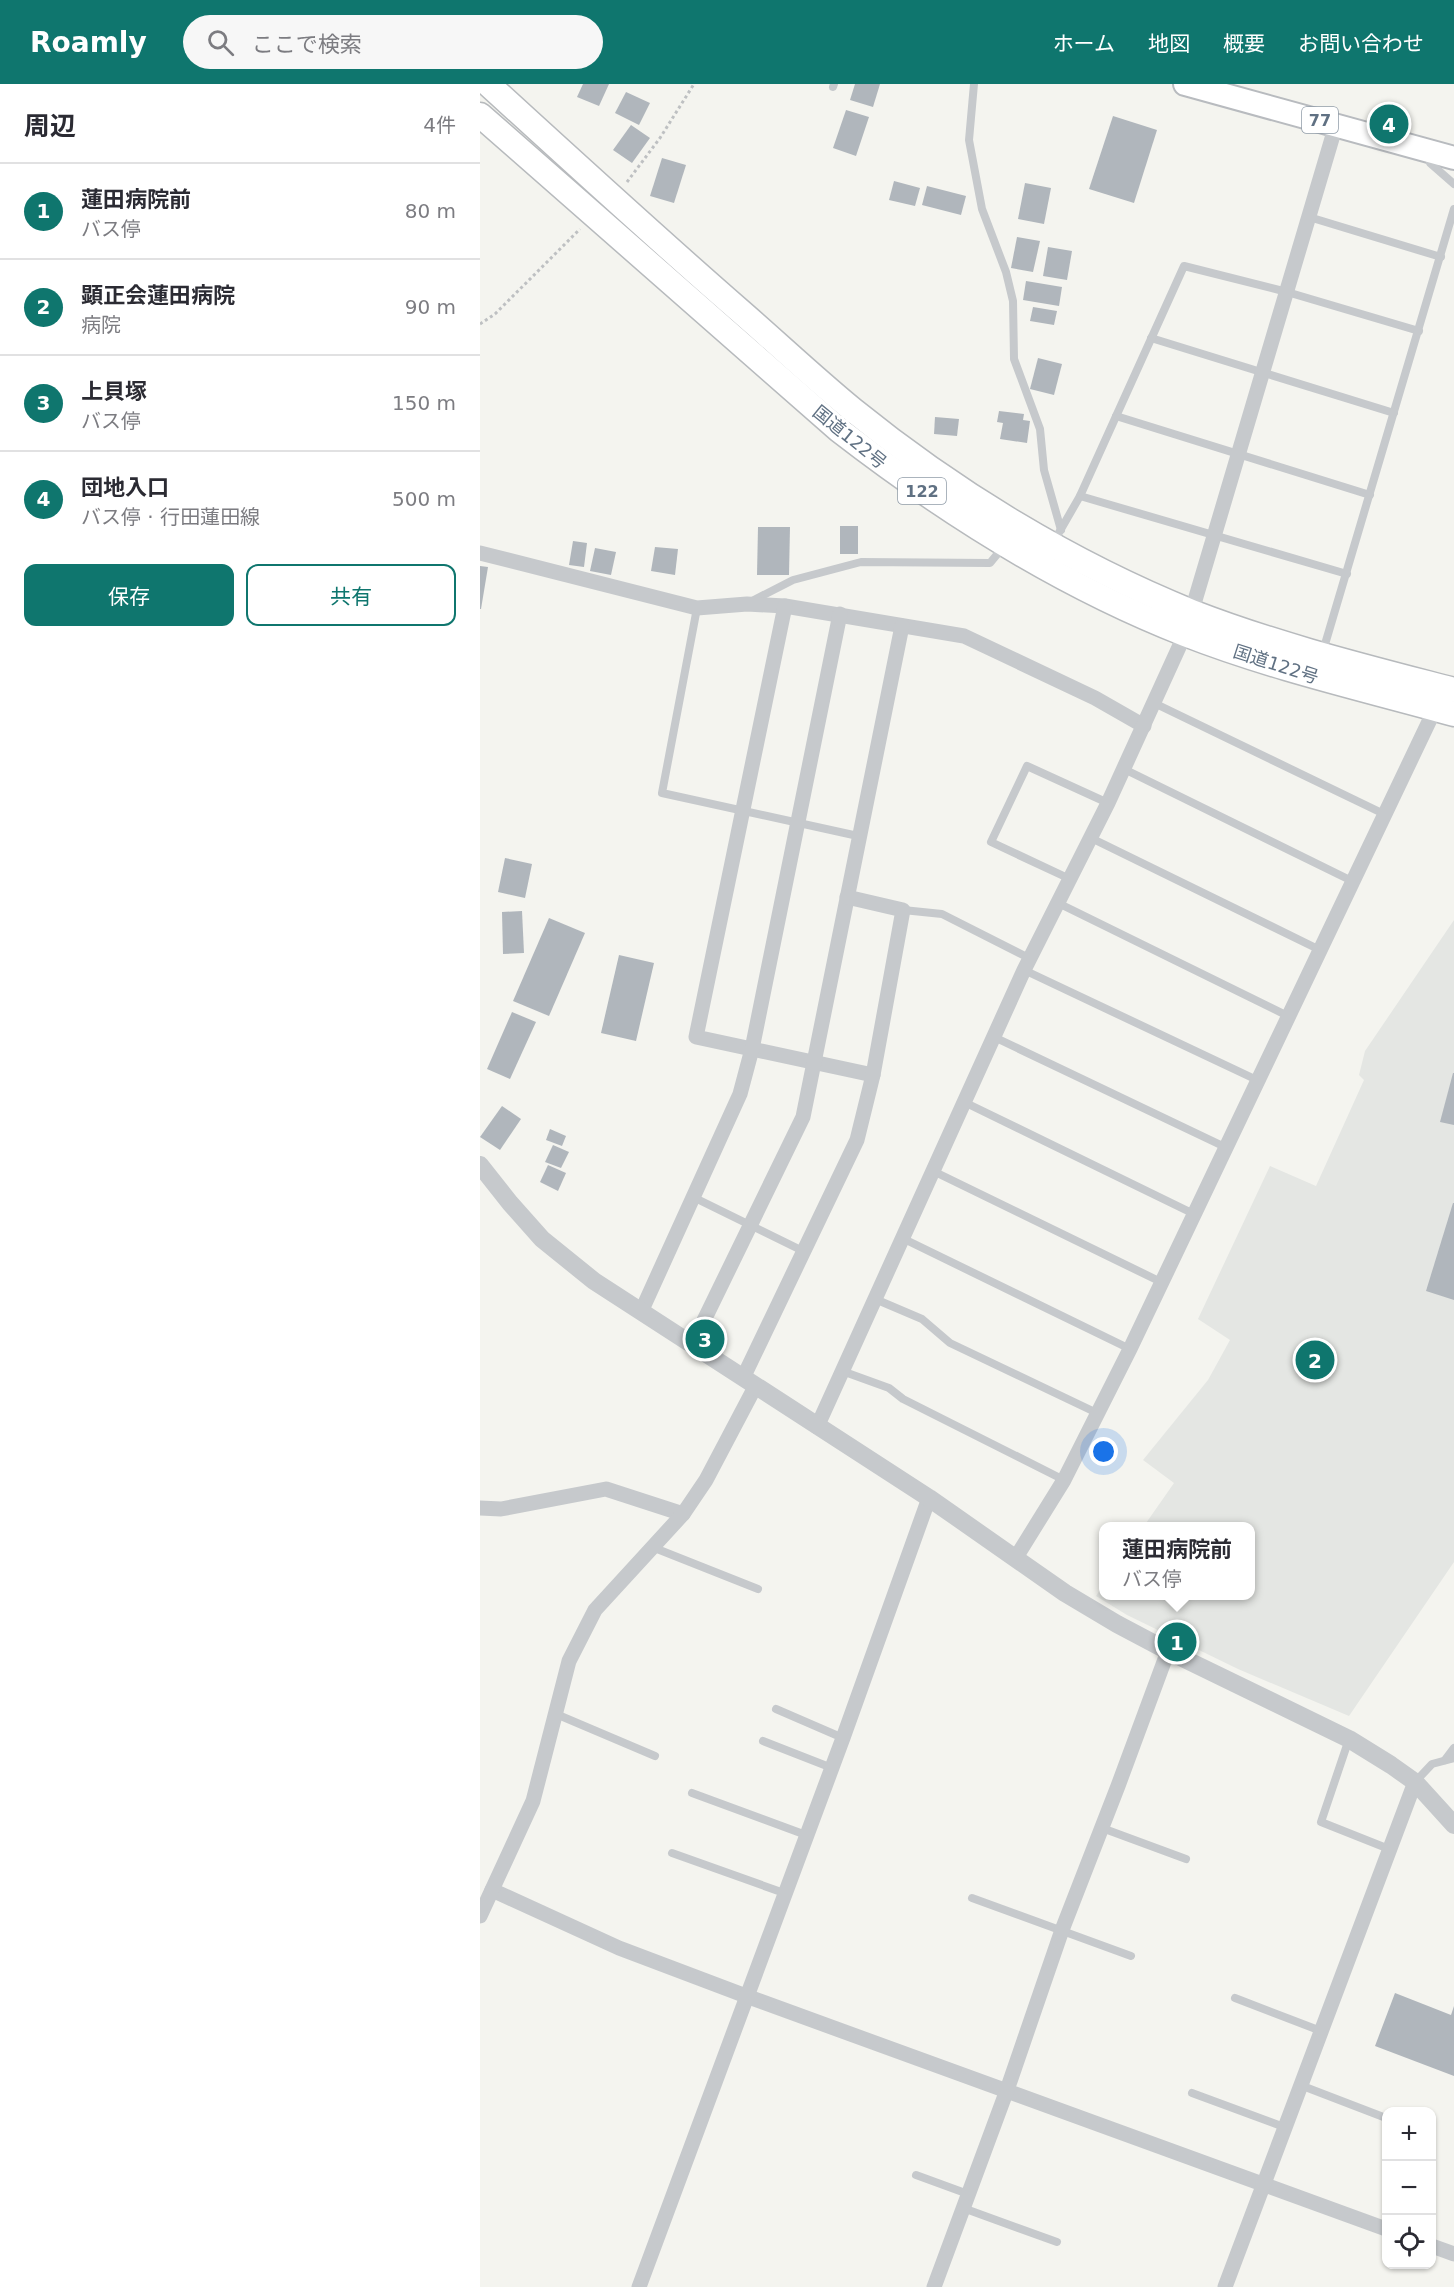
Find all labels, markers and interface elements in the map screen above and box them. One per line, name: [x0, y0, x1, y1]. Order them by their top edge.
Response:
search box: [183, 15, 603, 69]
text: Roamly: [30, 26, 147, 59]
icon: search: [204, 26, 237, 59]
text: ここで検索: [252, 32, 362, 57]
text: ホーム: [1053, 32, 1115, 56]
text: 地図: [1148, 32, 1190, 56]
text: 概要: [1223, 32, 1265, 56]
text: お問い合わせ: [1298, 32, 1424, 56]
pin: 4: [1370, 102, 1408, 147]
road number: 77: [1302, 107, 1338, 133]
text: 周辺: [24, 111, 76, 141]
text: 4件: [423, 113, 456, 137]
text: 蓮田病院前: [81, 187, 191, 212]
text: 1: [37, 199, 50, 223]
text: 80 m: [405, 199, 456, 223]
text: バス停: [81, 217, 141, 241]
text: 顕正会蓮田病院: [81, 283, 235, 308]
text: 2: [37, 295, 50, 319]
text: 90 m: [405, 295, 456, 319]
text: 病院: [81, 313, 121, 337]
text: 上貝塚: [81, 379, 147, 404]
text: 3: [37, 391, 50, 415]
text: 150 m: [392, 391, 456, 415]
street label: 国道122号: [809, 401, 891, 473]
text: バス停: [81, 409, 141, 433]
text: 団地入口: [81, 475, 169, 500]
road number: 122: [898, 478, 946, 504]
text: 4: [37, 487, 50, 511]
text: 500 m: [392, 487, 456, 511]
text: バス停 · 行田蓮田線: [81, 505, 260, 529]
button: 保存: [24, 564, 234, 626]
button: 共有: [246, 564, 456, 626]
street label: 国道122号: [1231, 640, 1321, 688]
pin: 3: [686, 1316, 724, 1362]
pin: 2: [1296, 1338, 1334, 1382]
your location: [1089, 1437, 1118, 1466]
popup: [1099, 1522, 1255, 1600]
text: 蓮田病院前: [1122, 1537, 1232, 1562]
text: バス停: [1122, 1567, 1182, 1591]
pin: 1: [1158, 1620, 1196, 1664]
map controls: [1382, 2107, 1436, 2269]
button: +: [1382, 2107, 1436, 2161]
button: −: [1382, 2161, 1436, 2215]
button: locate: [1382, 2215, 1436, 2269]

